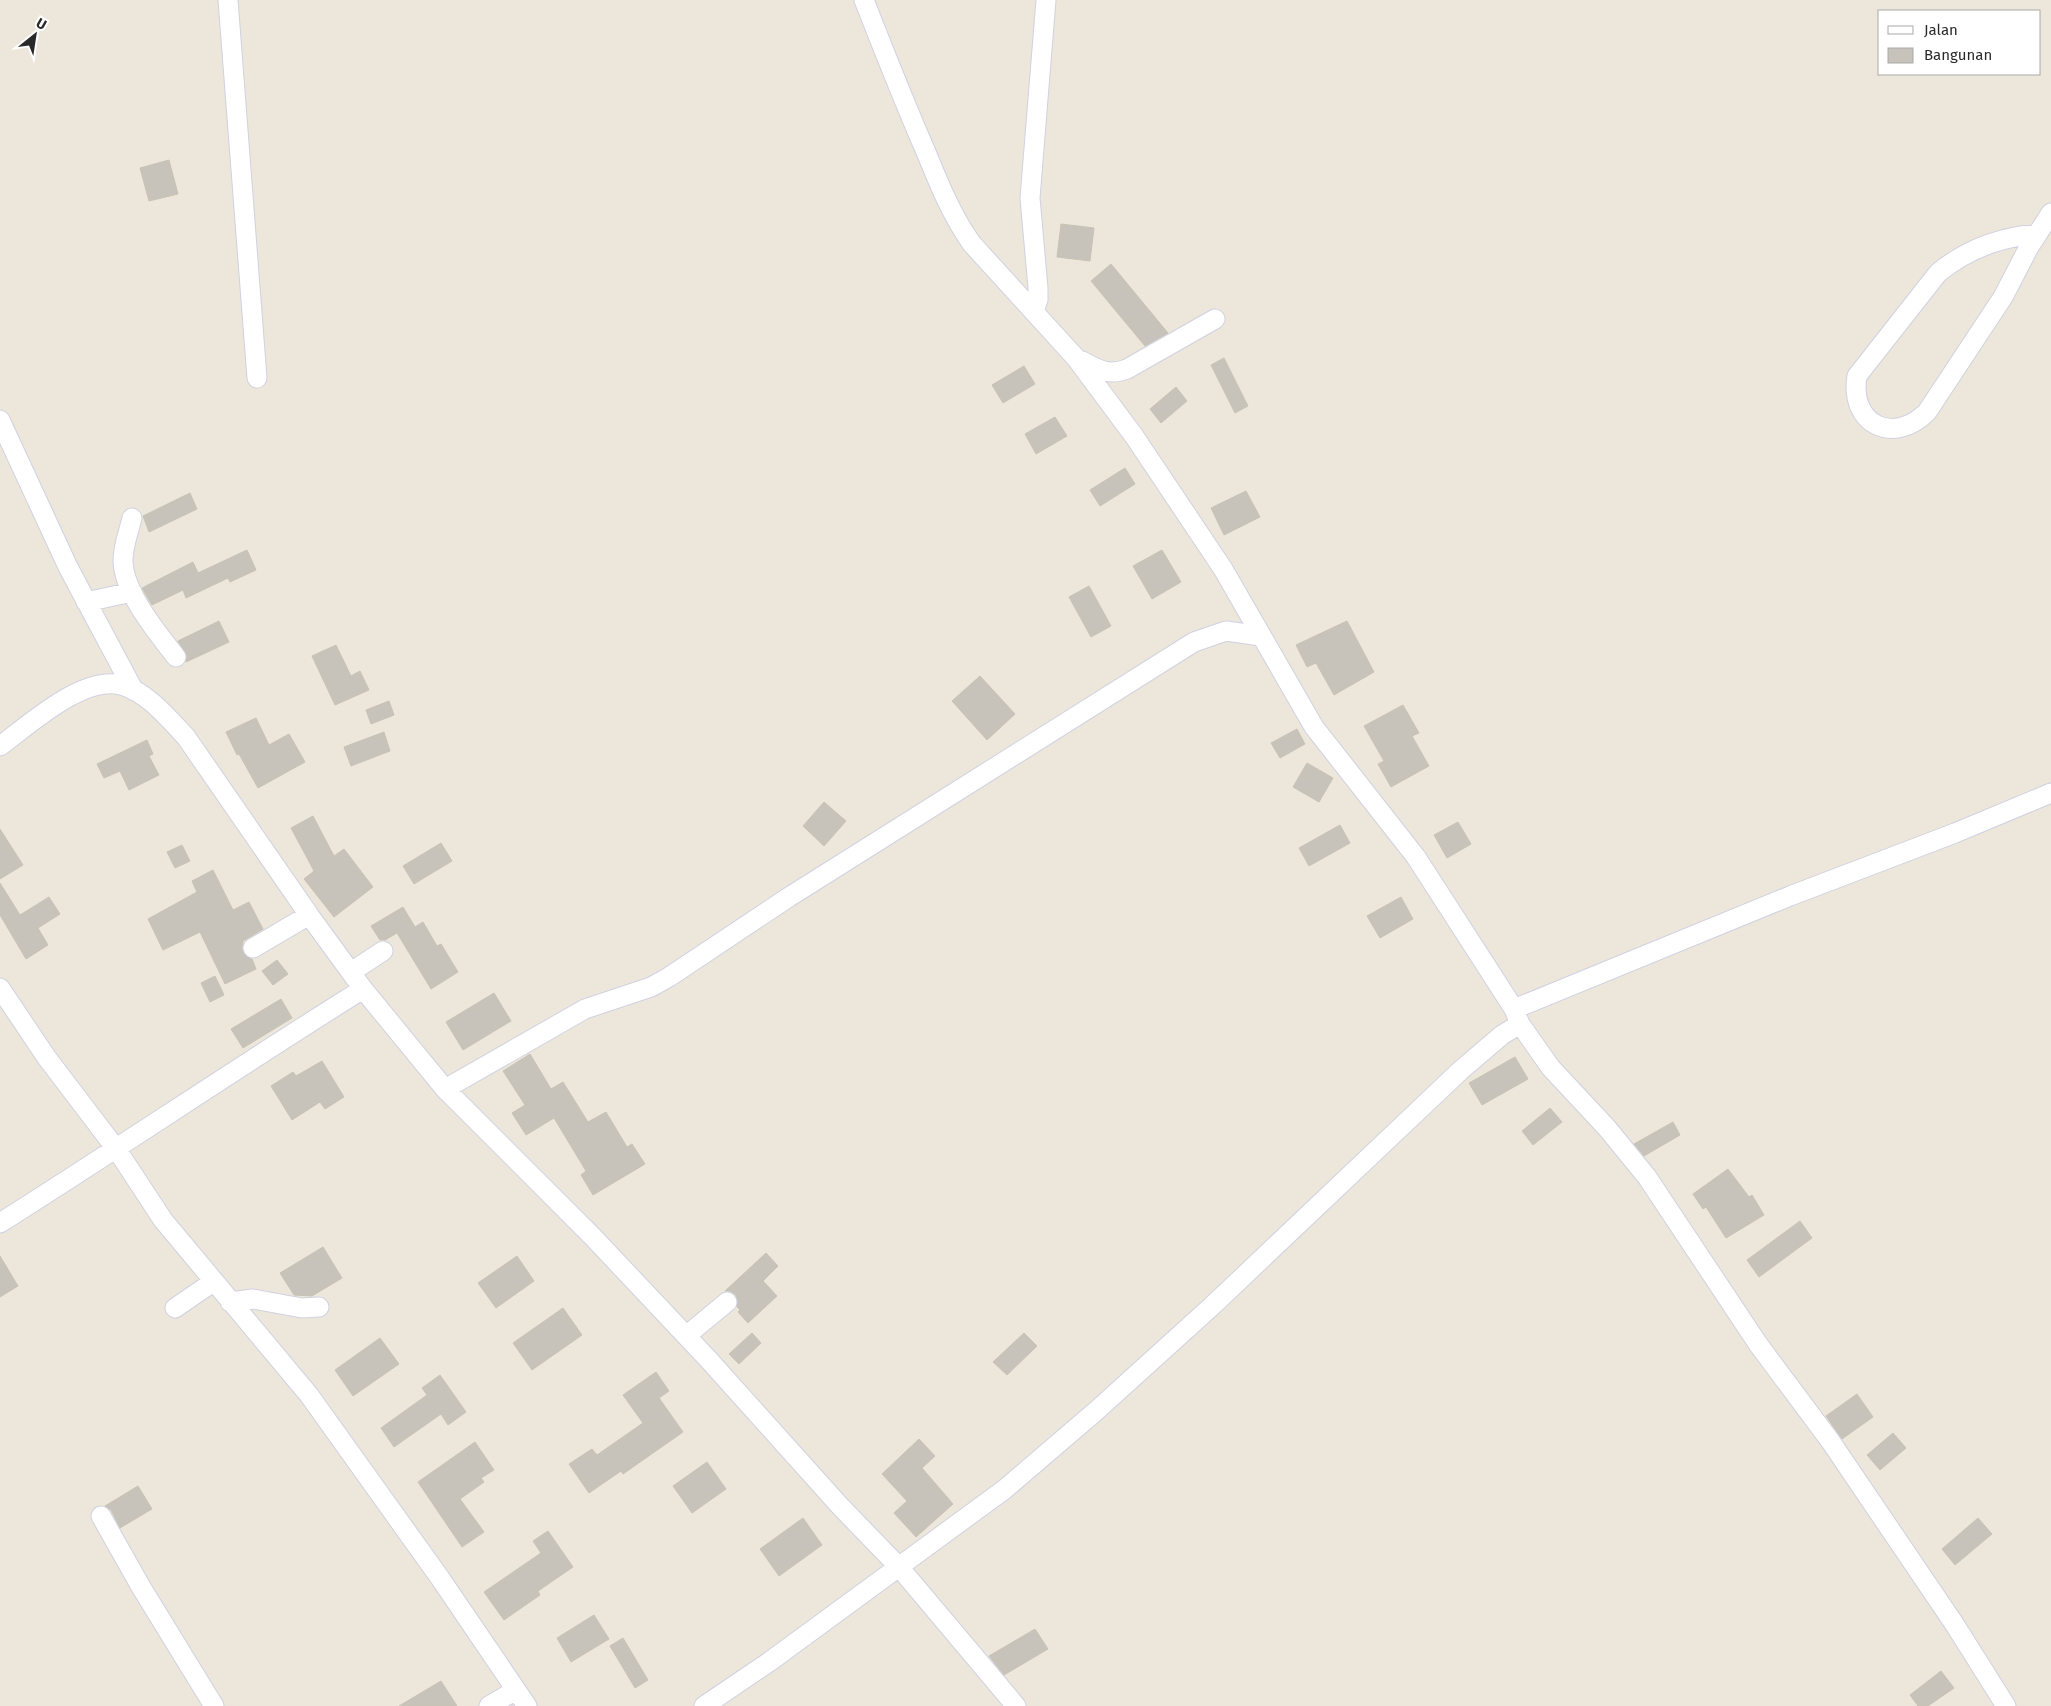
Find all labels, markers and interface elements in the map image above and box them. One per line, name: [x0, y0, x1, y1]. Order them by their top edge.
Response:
north arrow: [10, 10, 60, 60]
legend: [1878, 10, 2041, 75]
text: U: [33, 15, 49, 34]
text: Jalan: [1924, 21, 1958, 39]
text: Bangunan: [1924, 46, 1992, 64]

